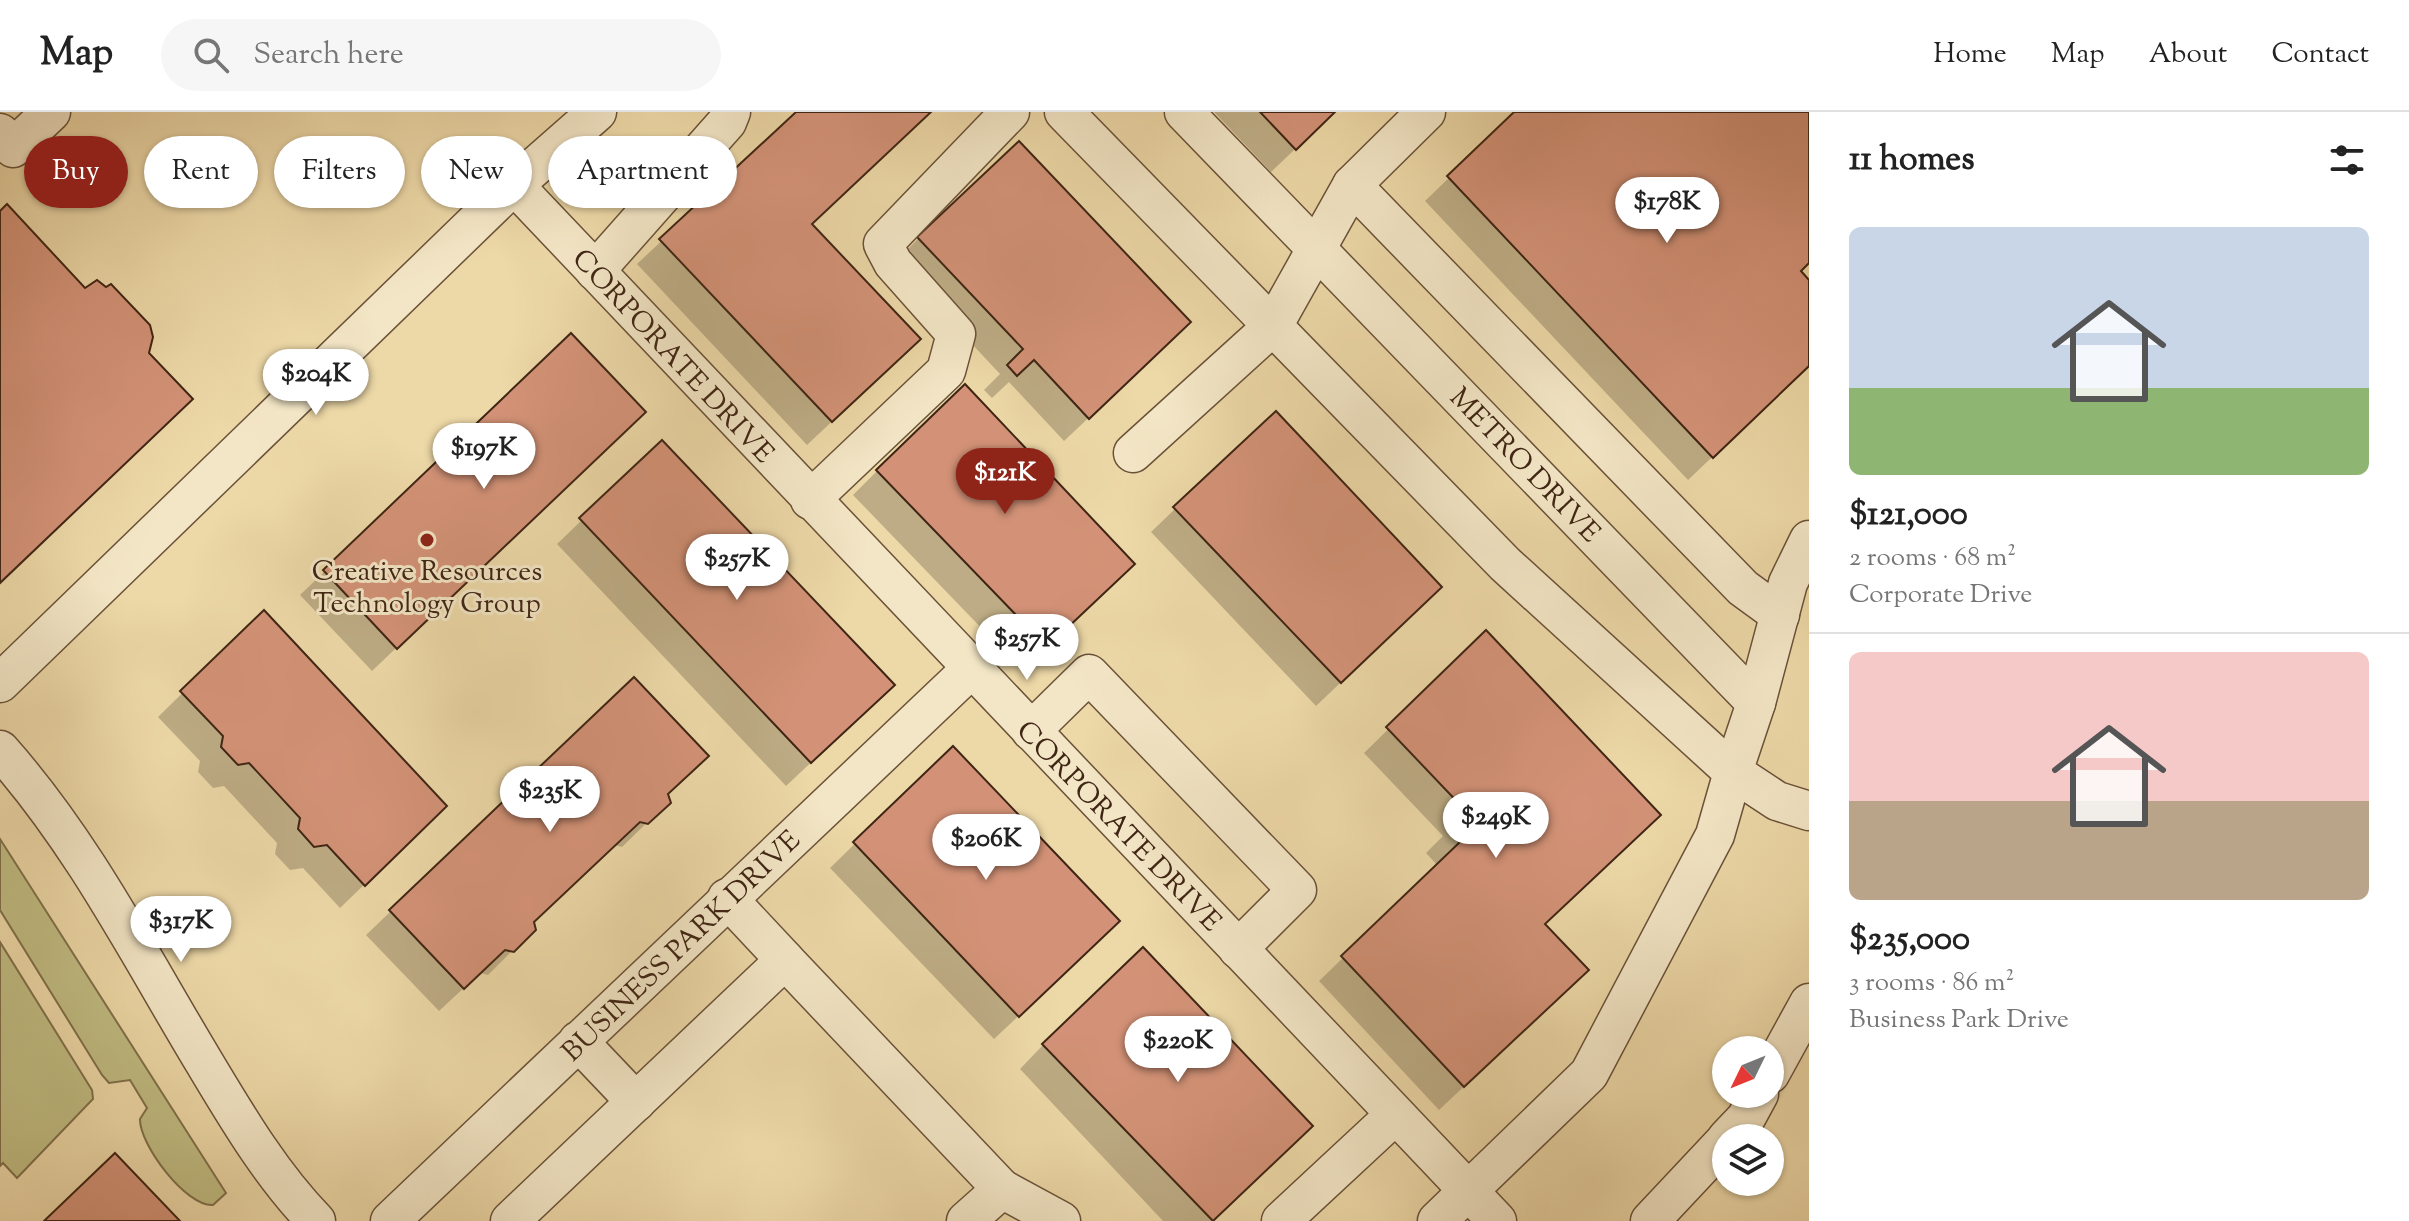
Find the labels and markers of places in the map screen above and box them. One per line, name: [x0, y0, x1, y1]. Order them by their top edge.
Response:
pin: $178K: [1611, 177, 1723, 245]
pin: $204K: [260, 349, 372, 417]
pin: $197K: [428, 423, 540, 491]
pin: $121K: [949, 448, 1061, 516]
marker: Creative Resources Technology Group: [418, 531, 436, 549]
pin: $257K: [681, 534, 793, 602]
place label: Creative Resources Technology Group: [312, 553, 542, 625]
pin: $257K: [971, 614, 1083, 682]
pin: $235K: [494, 766, 606, 834]
pin: $249K: [1440, 792, 1552, 860]
pin: $206K: [930, 814, 1042, 882]
pin: $317K: [125, 896, 237, 964]
pin: $220K: [1122, 1016, 1234, 1084]

